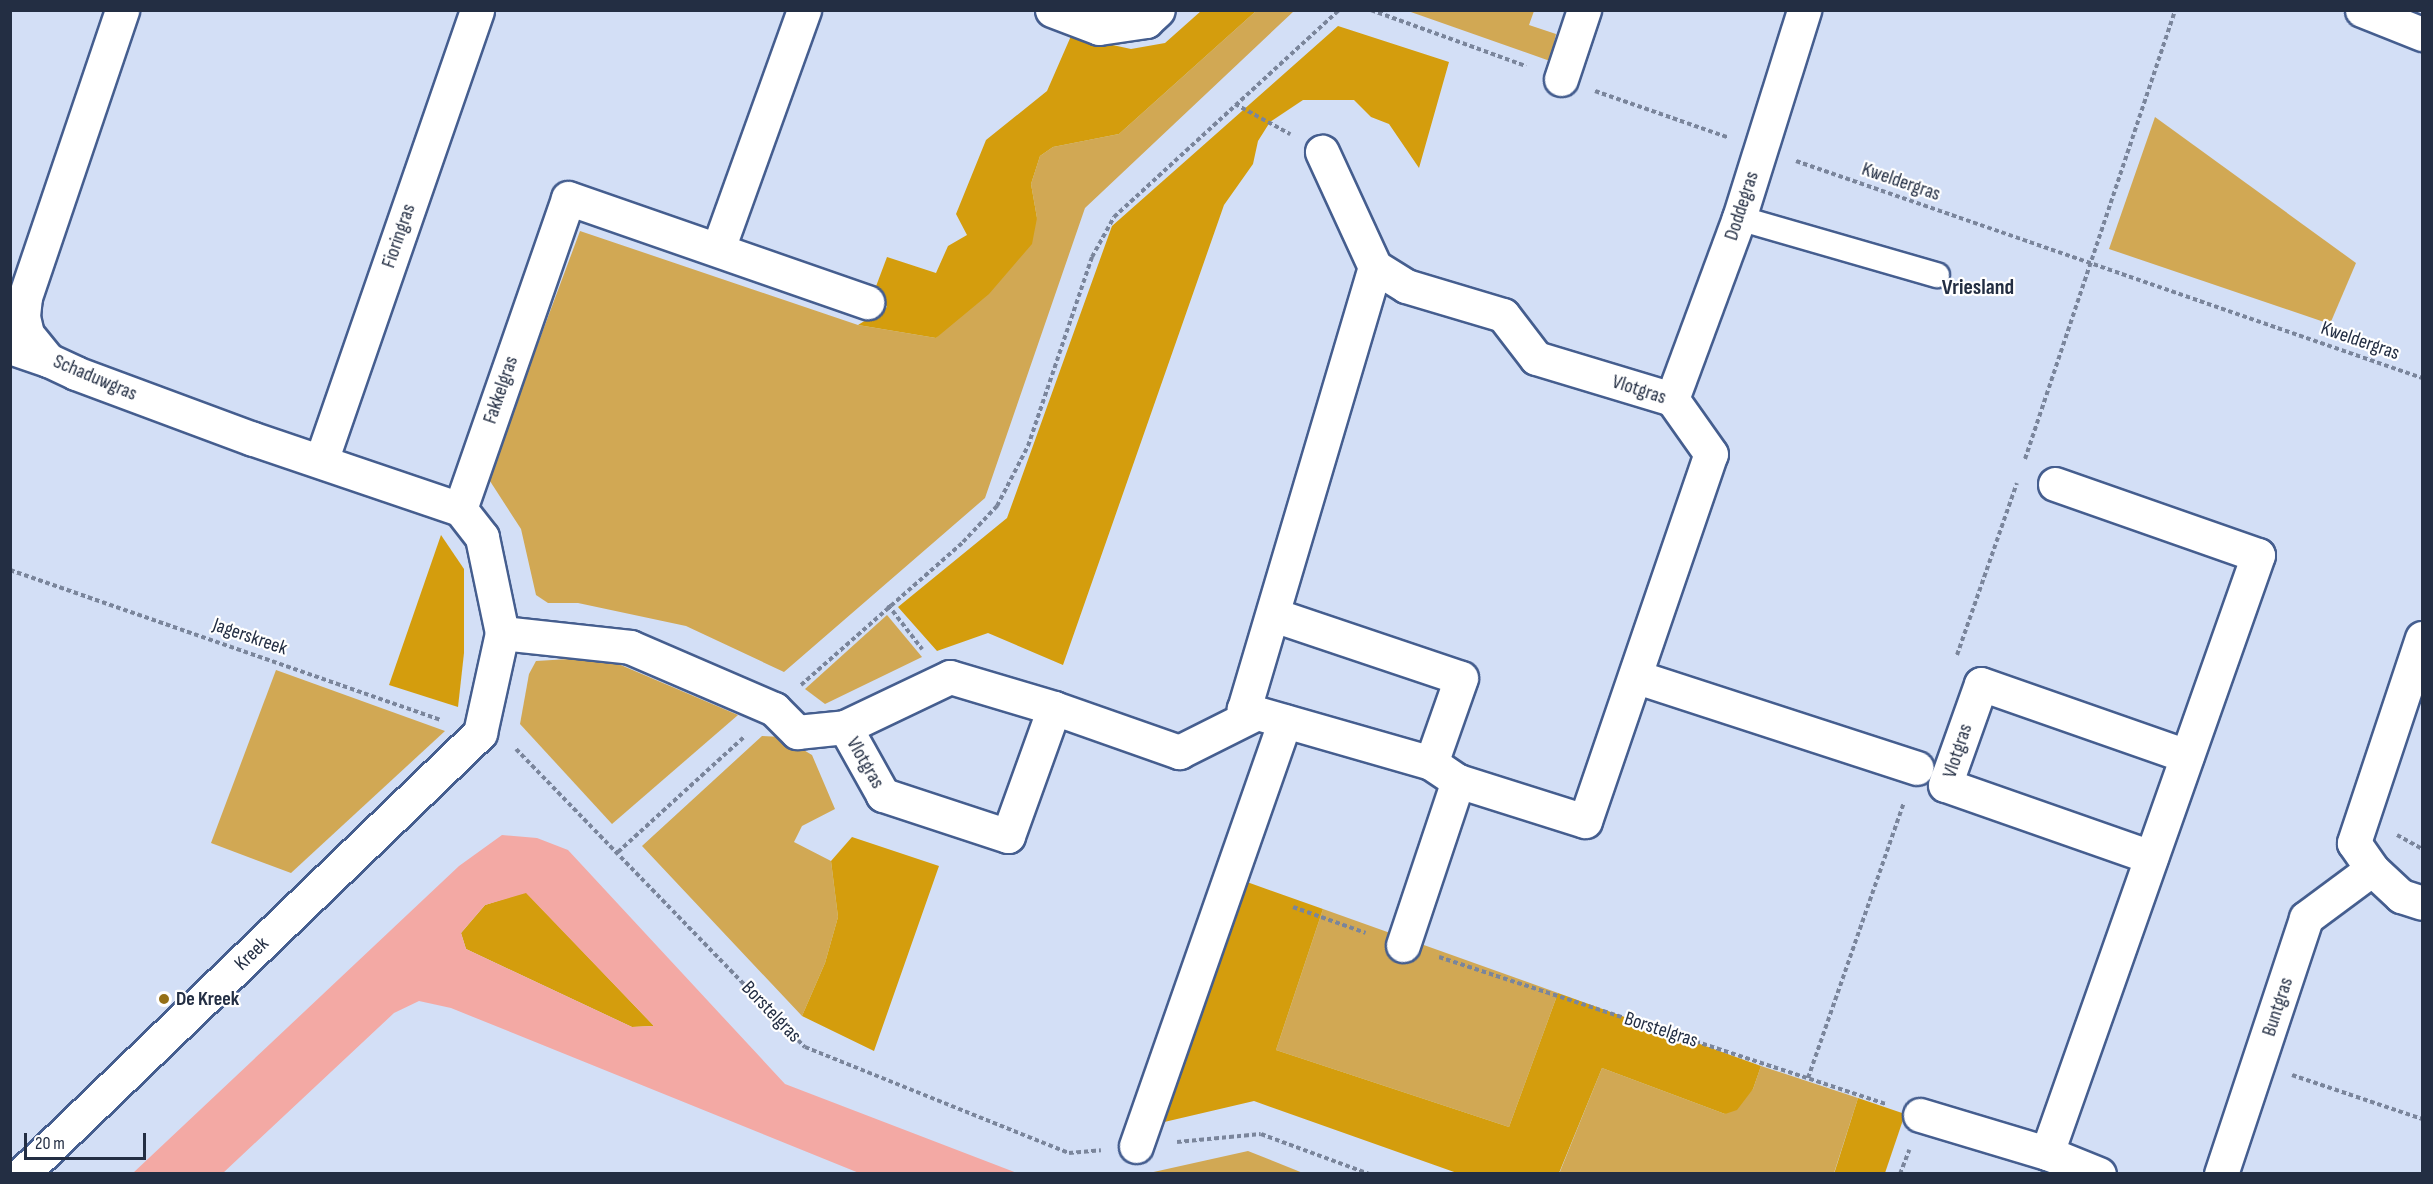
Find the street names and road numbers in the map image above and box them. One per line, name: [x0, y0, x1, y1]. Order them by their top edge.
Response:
street label: Kweldergras: [1859, 157, 1943, 207]
street label: Doddegras: [1720, 168, 1764, 244]
street label: Fioringras: [377, 201, 421, 271]
street label: Kweldergras: [2318, 316, 2402, 366]
street label: Schaduwgras: [49, 350, 141, 406]
street label: Fakkelgras: [478, 353, 524, 427]
street label: Vlotgras: [1609, 370, 1669, 410]
street label: Jagerskreek: [210, 613, 290, 661]
street label: Vlotgras: [1938, 721, 1978, 781]
street label: Vlotgras: [841, 733, 889, 793]
street label: Kreek: [230, 932, 274, 976]
street label: Buntgras: [2257, 975, 2299, 1039]
street label: Borstelgras: [736, 976, 806, 1048]
street label: Borstelgras: [1621, 1007, 1701, 1053]

